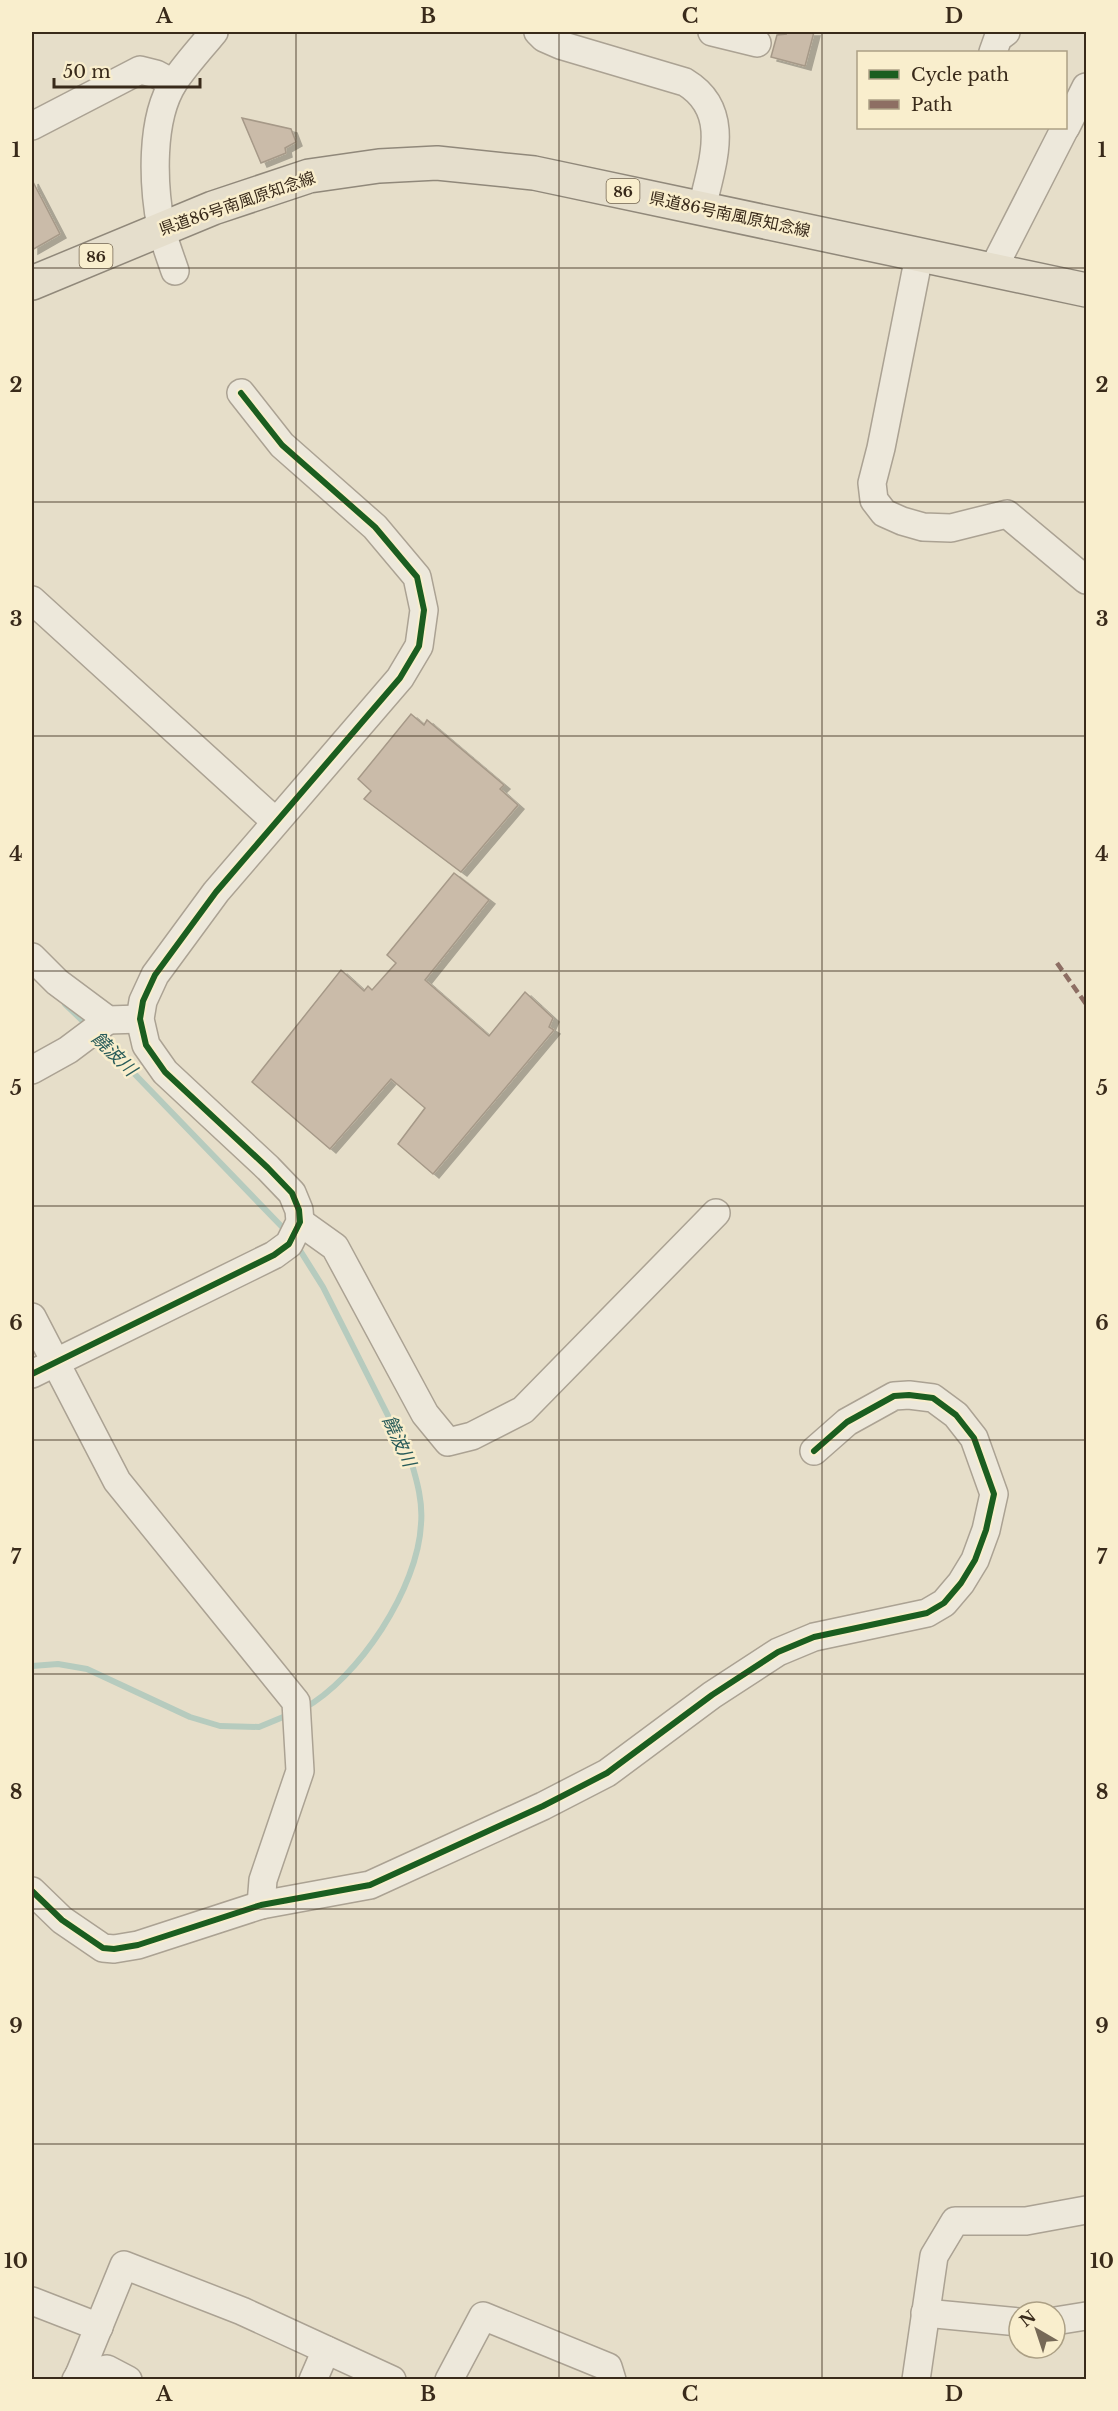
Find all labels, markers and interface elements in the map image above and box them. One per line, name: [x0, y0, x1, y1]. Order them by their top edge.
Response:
text: A: [155, 4, 173, 28]
text: B: [420, 4, 436, 28]
text: C: [682, 4, 698, 28]
text: D: [945, 4, 963, 28]
scale bar: [54, 51, 200, 89]
legend: [857, 51, 1067, 129]
text: 50 m: [63, 61, 111, 83]
text: Cycle path: [911, 64, 1009, 86]
text: Path: [911, 94, 952, 116]
text: 1: [12, 138, 21, 162]
text: 1: [1098, 138, 1107, 162]
street label: 県道86号南風原知念線: [156, 167, 318, 239]
road number: 86: [606, 179, 640, 203]
street label: 県道86号南風原知念線: [648, 187, 812, 241]
road number: 86: [80, 244, 112, 268]
text: 2: [9, 373, 23, 397]
text: 2: [1095, 373, 1109, 397]
text: 3: [10, 607, 22, 631]
text: 3: [1096, 607, 1108, 631]
text: 4: [9, 842, 23, 866]
text: 4: [1095, 842, 1109, 866]
water label: 饒波川: [87, 1027, 143, 1082]
text: 5: [10, 1076, 22, 1100]
text: 5: [1096, 1076, 1108, 1100]
text: 6: [9, 1311, 23, 1335]
text: 6: [1095, 1311, 1109, 1335]
water label: 饒波川: [378, 1412, 421, 1472]
text: 7: [11, 1545, 22, 1569]
text: 7: [1097, 1545, 1108, 1569]
text: 8: [10, 1780, 22, 1804]
text: 8: [1096, 1780, 1108, 1804]
text: 9: [9, 2014, 23, 2038]
text: 9: [1095, 2014, 1109, 2038]
text: 10: [4, 2249, 28, 2273]
text: 10: [1090, 2249, 1114, 2273]
north arrow: [1007, 2300, 1067, 2360]
text: N: [1015, 2306, 1040, 2331]
text: A: [155, 2382, 173, 2406]
text: B: [420, 2382, 436, 2406]
text: C: [682, 2382, 698, 2406]
text: D: [945, 2382, 963, 2406]

